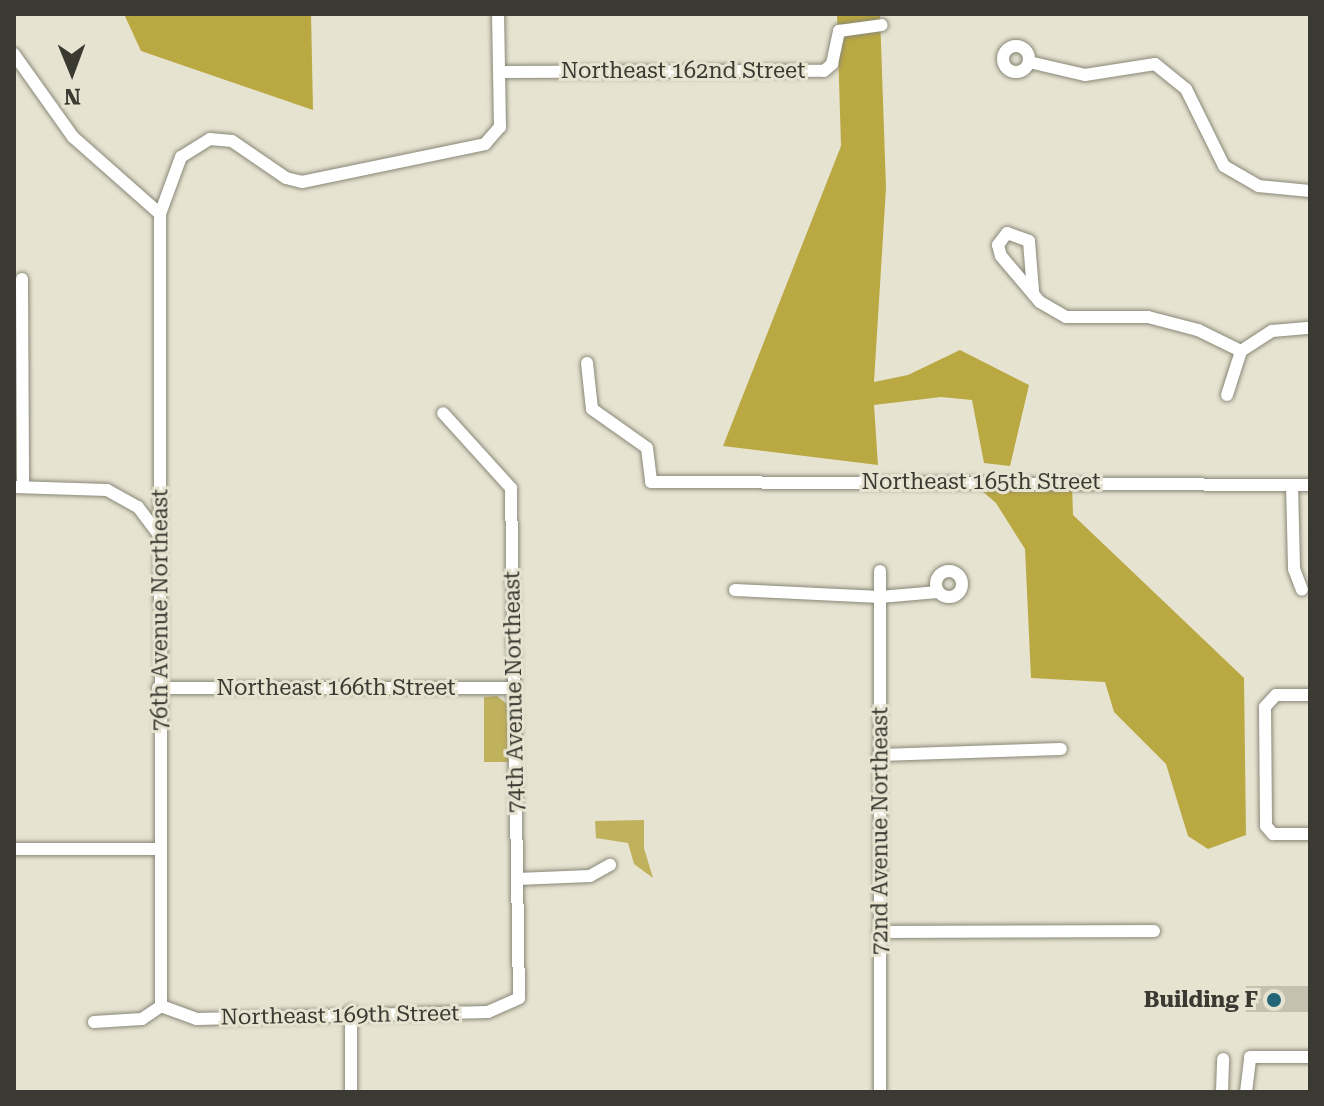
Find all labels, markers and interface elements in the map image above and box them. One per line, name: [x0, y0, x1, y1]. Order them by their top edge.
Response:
north arrow: [32, 32, 112, 112]
street label: Northeast 162nd Street: [561, 58, 805, 84]
text: N: [64, 84, 81, 109]
street label: Northeast 165th Street: [862, 469, 1100, 495]
street label: 76th Avenue Northeast: [147, 489, 173, 731]
street label: 74th Avenue Northeast: [499, 571, 529, 813]
street label: Northeast 166th Street: [217, 675, 455, 701]
street label: 72nd Avenue Northeast: [867, 707, 893, 955]
place label: Building F: [1144, 987, 1258, 1013]
marker: Building F: [1265, 991, 1283, 1009]
street label: Northeast 169th Street: [220, 1000, 460, 1030]

